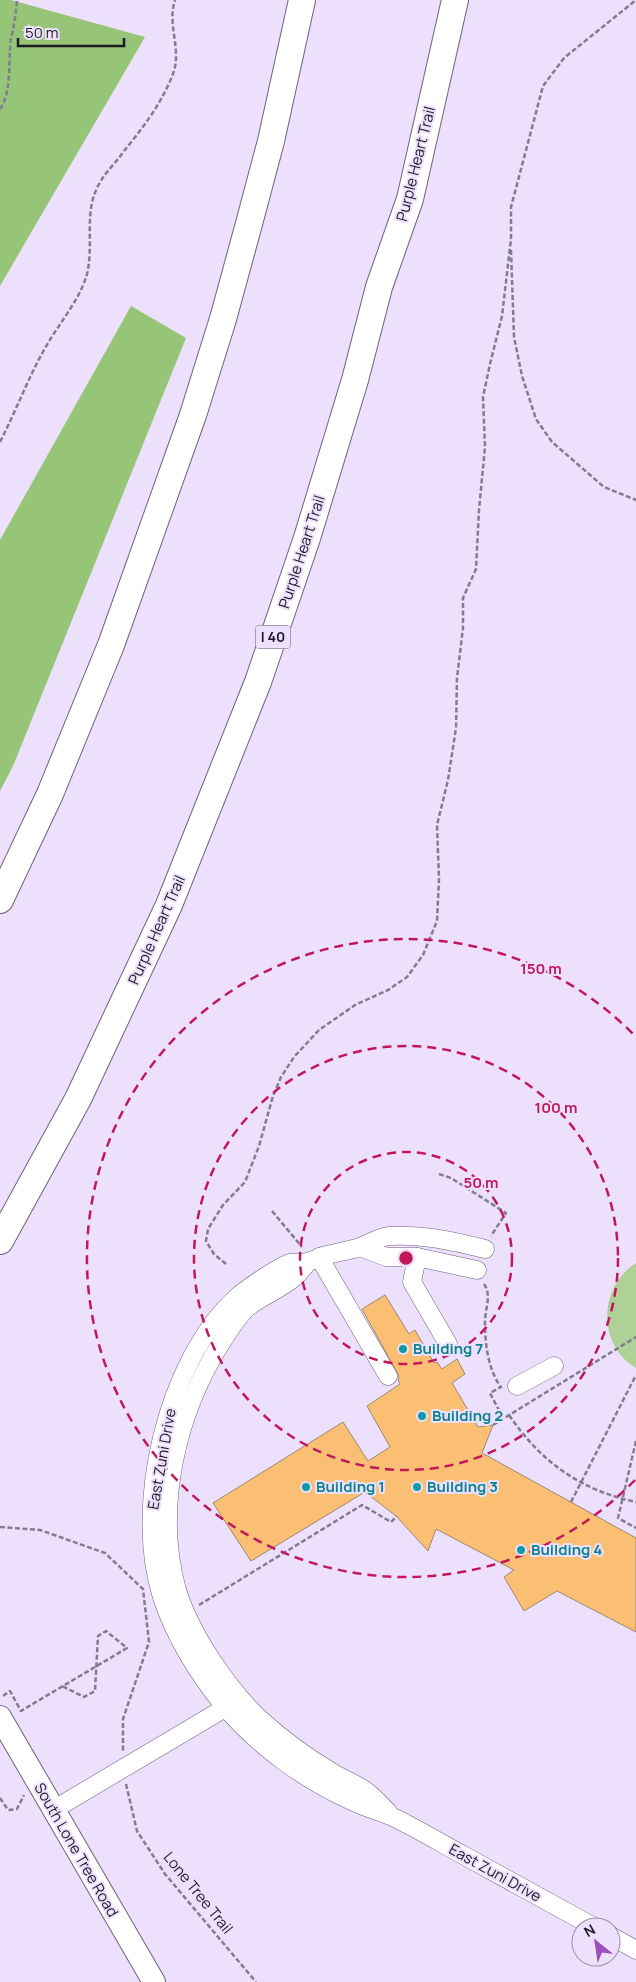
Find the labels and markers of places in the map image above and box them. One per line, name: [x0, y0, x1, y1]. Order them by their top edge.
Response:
centre of rings: [397, 1249, 415, 1267]
place label: Building 7: [413, 1338, 483, 1359]
marker: Building 7: [397, 1343, 409, 1355]
place label: Building 2: [432, 1405, 503, 1426]
marker: Building 2: [416, 1410, 428, 1422]
place label: Building 1: [316, 1476, 385, 1497]
place label: Building 3: [427, 1476, 498, 1497]
marker: Building 1: [300, 1481, 312, 1493]
marker: Building 3: [411, 1481, 423, 1493]
place label: Building 4: [531, 1539, 602, 1560]
marker: Building 4: [515, 1544, 527, 1556]

